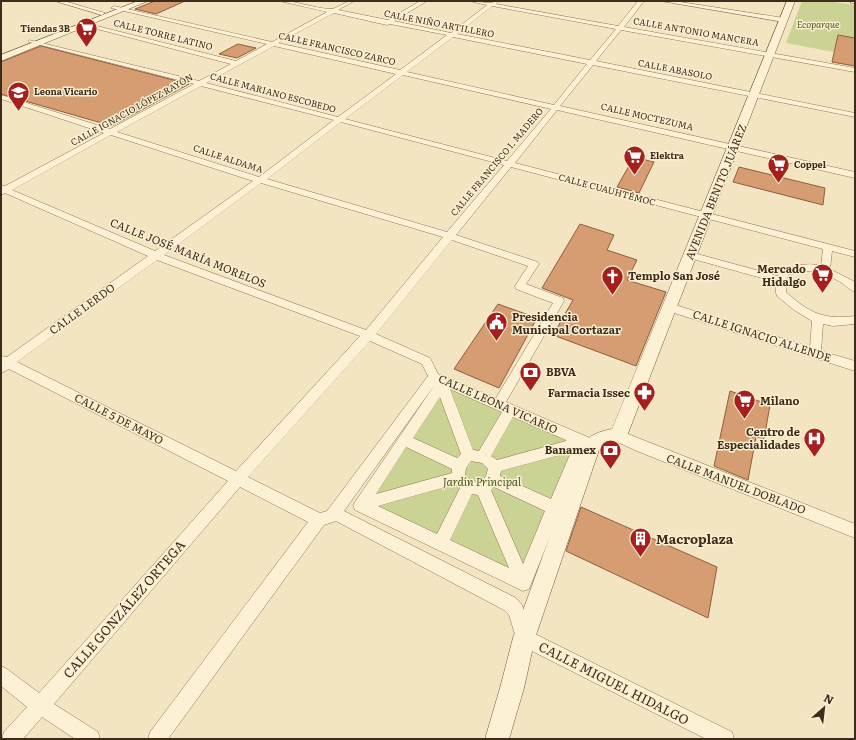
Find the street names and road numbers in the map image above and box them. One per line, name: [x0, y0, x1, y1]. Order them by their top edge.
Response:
street label: CALLE NIÑO ARTILLERO: [383, 5, 496, 41]
street label: CALLE ANTONIO MANCERA: [632, 13, 760, 49]
street label: CALLE TORRE LATINO: [112, 15, 214, 53]
street label: CALLE FRANCISCO ZARCO: [277, 28, 397, 68]
street label: CALLE ABASOLO: [637, 55, 714, 83]
street label: CALLE MARIANO ESCOBEDO: [209, 68, 338, 116]
street label: CALLE IGNACIO LÓPEZ RAYÓN: [68, 70, 195, 149]
street label: CALLE MOCTEZUMA: [600, 99, 695, 134]
street label: CALLE FRANCISCO I. MADERO: [447, 104, 546, 219]
street label: AVENIDA BENITO JUÁREZ: [681, 121, 750, 262]
street label: CALLE ALDAMA: [192, 140, 265, 176]
street label: CALLE CUAUHTÉMOC: [557, 169, 657, 209]
street label: CALLE JOSÉ MARÍA MORELOS: [108, 213, 269, 291]
street label: CALLE LERDO: [45, 279, 117, 337]
street label: CALLE IGNACIO ALLENDE: [691, 305, 833, 365]
street label: CALLE LEONA VICARIO: [436, 370, 561, 437]
street label: CALLE 5 DE MAYO: [72, 389, 167, 447]
street label: CALLE MANUEL DOBLADO: [664, 449, 808, 517]
street label: CALLE GONZÁLEZ ORTEGA: [58, 535, 189, 682]
street label: CALLE MIGUEL HIDALGO: [536, 636, 693, 729]

